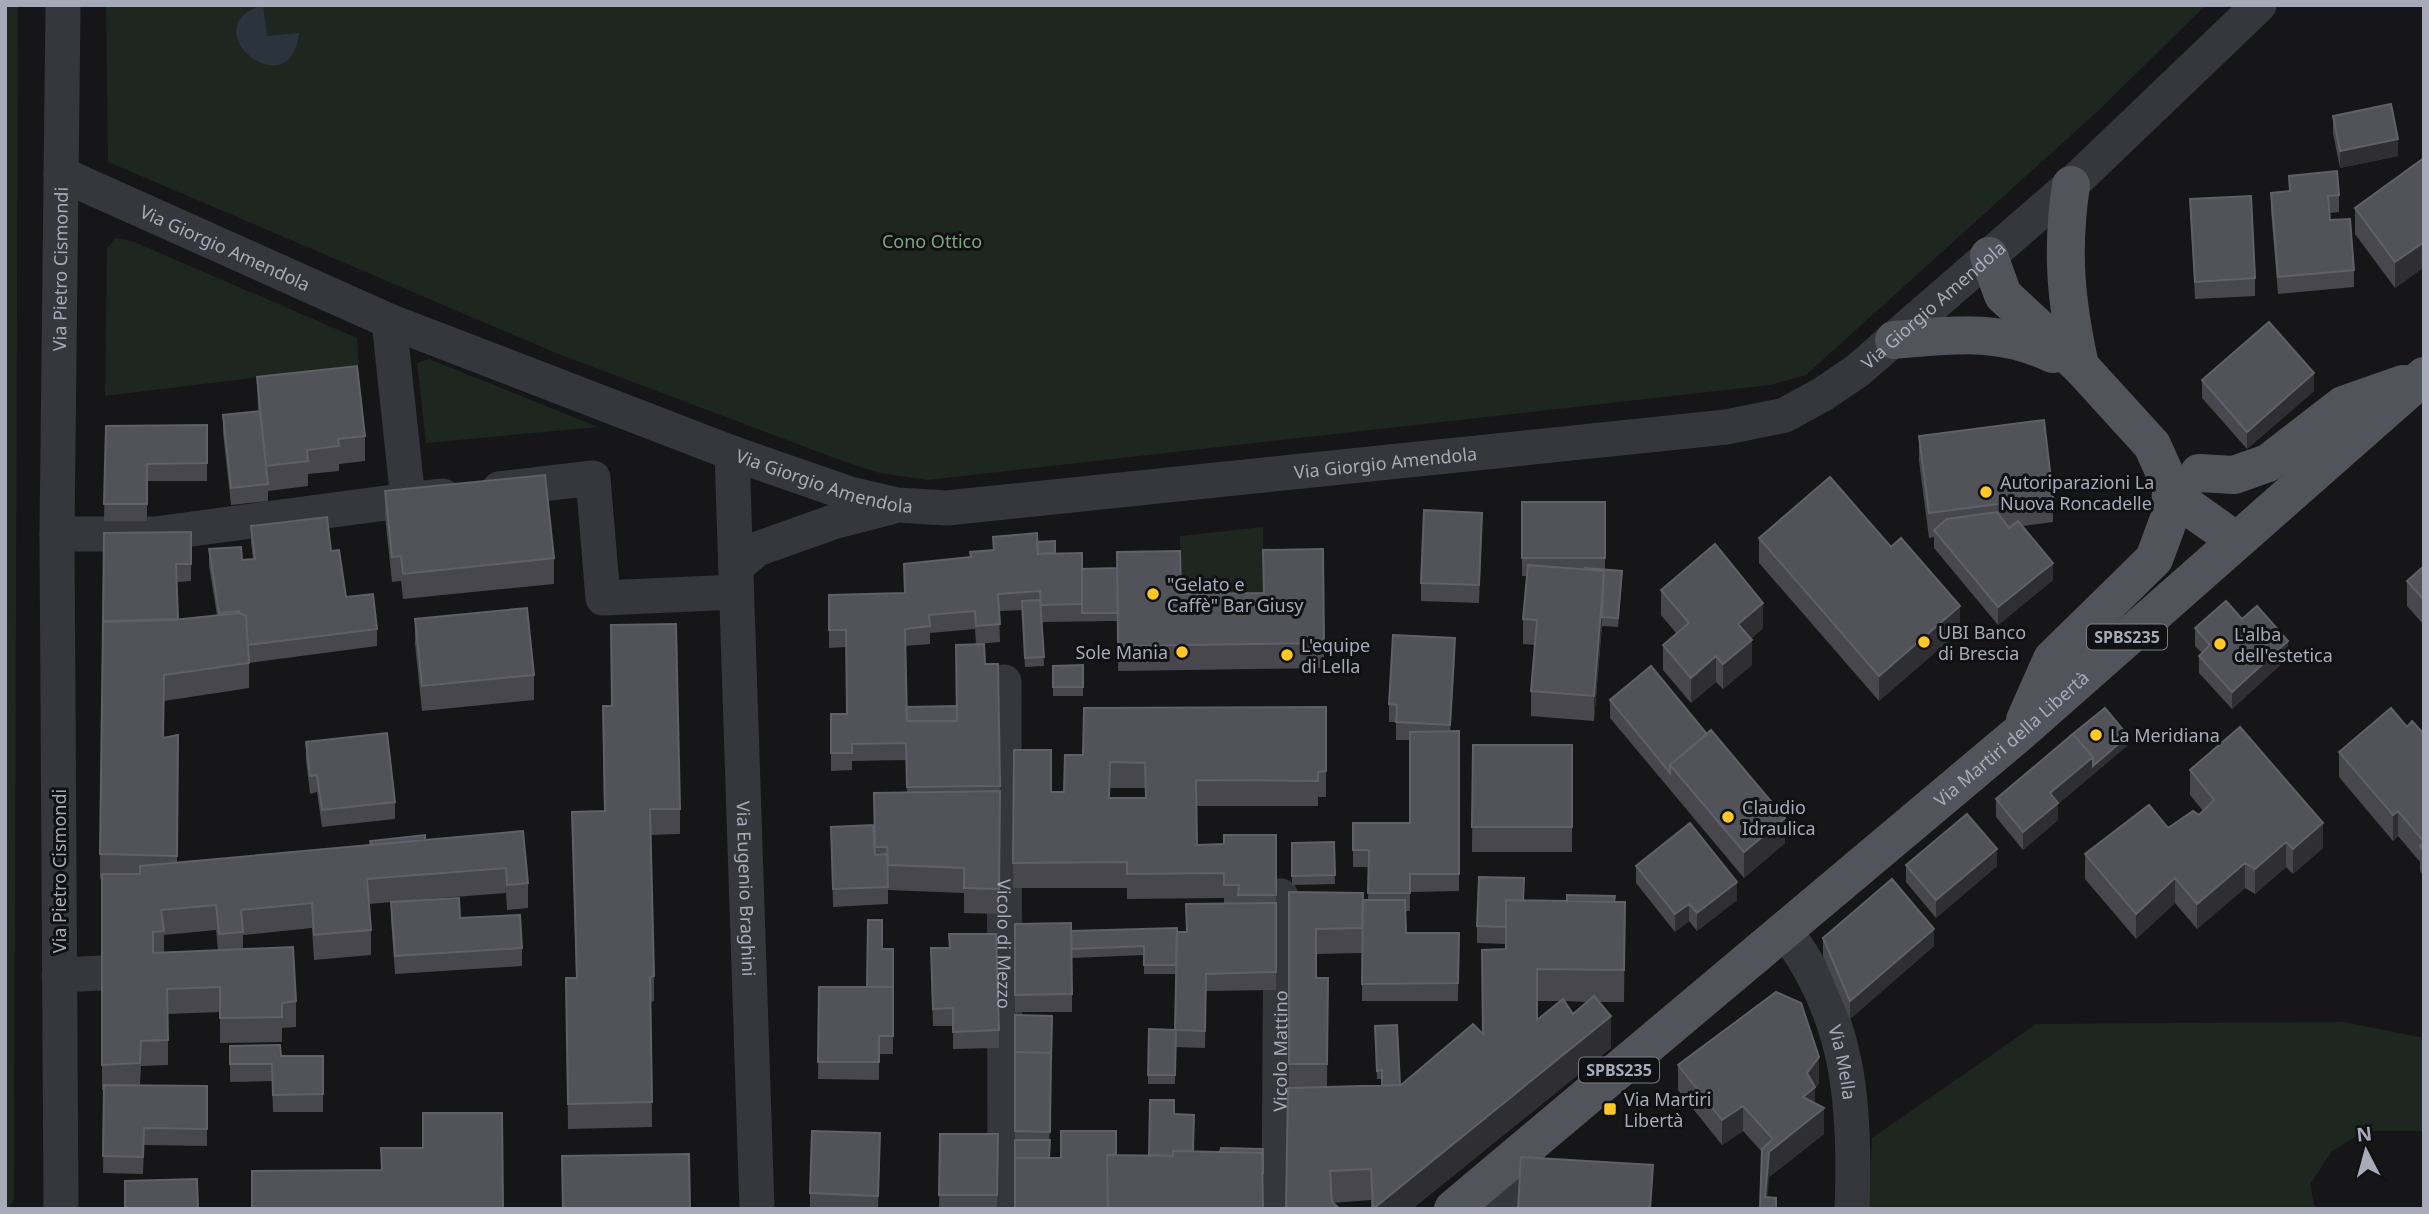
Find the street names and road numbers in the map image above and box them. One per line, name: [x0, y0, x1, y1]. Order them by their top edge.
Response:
street label: Via Pietro Cismondi: [47, 187, 73, 351]
street label: Via Giorgio Amendola: [136, 199, 314, 296]
street label: Via Giorgio Amendola: [1856, 235, 2010, 374]
street label: Via Giorgio Amendola: [1293, 441, 1478, 484]
street label: Via Giorgio Amendola: [733, 443, 913, 518]
road number: SPBS235: [2087, 624, 2167, 650]
street label: Via Martiri della Libertà: [1929, 665, 2094, 812]
street label: Via Pietro Cismondi: [47, 789, 71, 953]
street label: Via Eugenio Braghini: [732, 801, 761, 977]
street label: Vicolo di Mezzo: [992, 879, 1017, 1009]
street label: Vicolo Mattino: [1268, 990, 1292, 1112]
street label: Via Mella: [1823, 1022, 1862, 1101]
road number: SPBS235: [1579, 1058, 1659, 1082]

